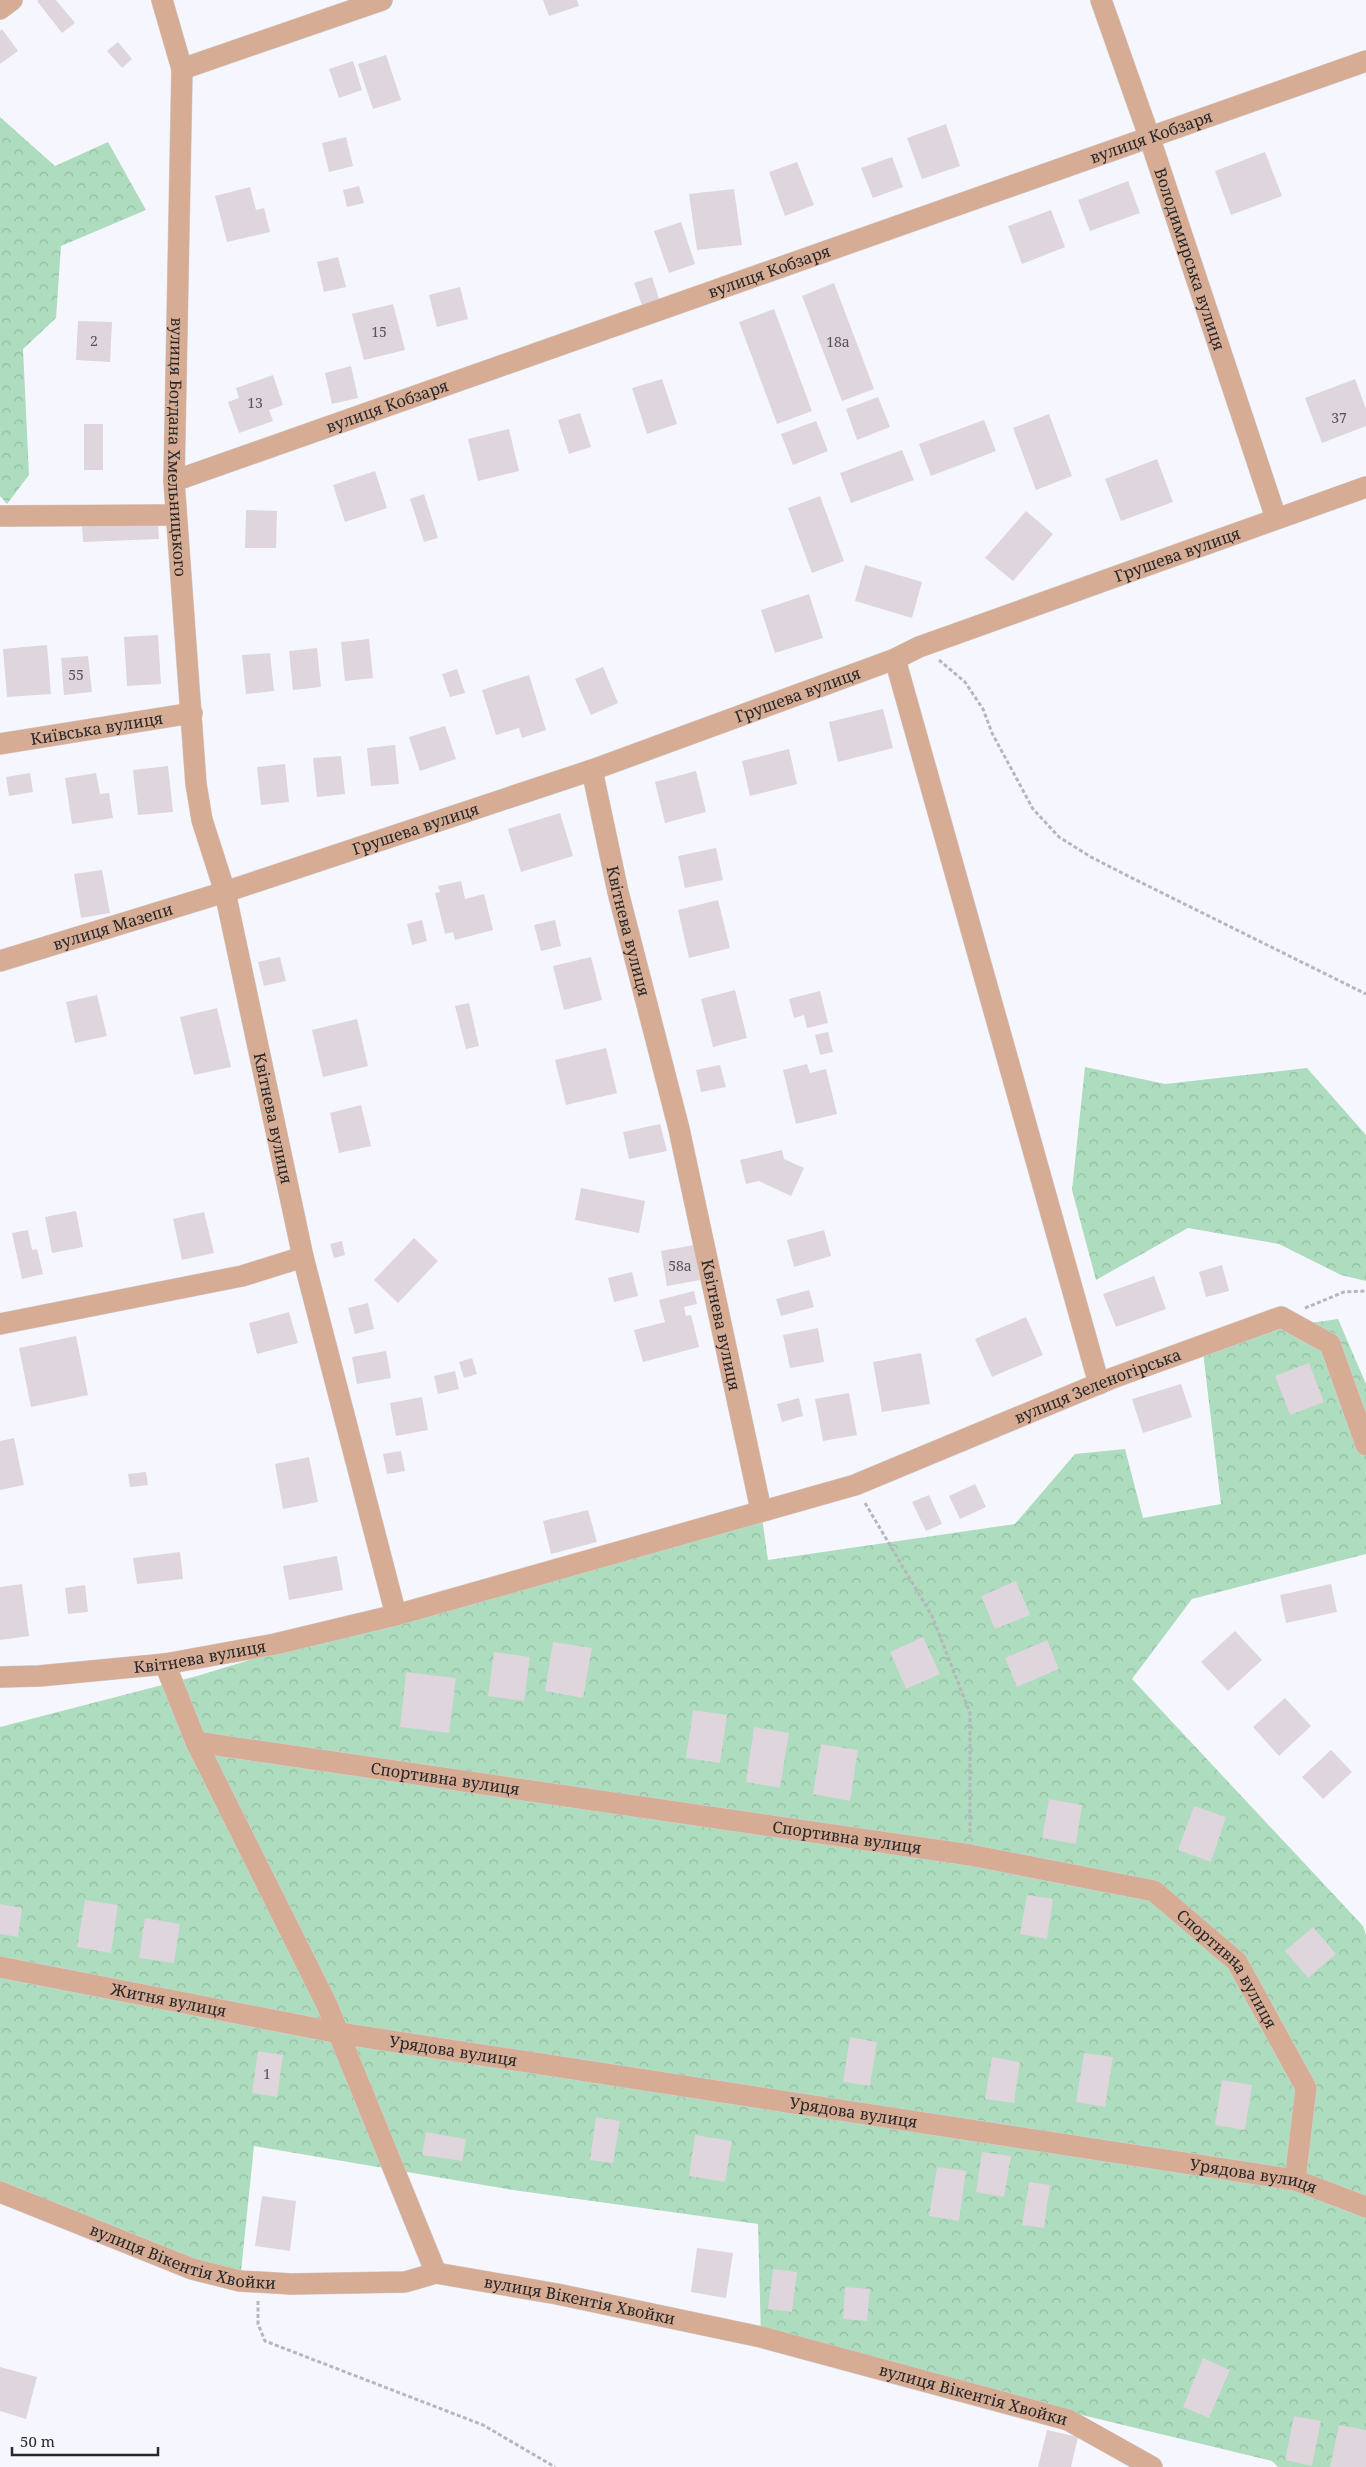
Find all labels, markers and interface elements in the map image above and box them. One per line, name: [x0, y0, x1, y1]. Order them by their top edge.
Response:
street label: вулиця Кобзаря: [1087, 105, 1215, 168]
street label: Володимирська вулиця: [1149, 165, 1231, 353]
street label: вулиця Кобзаря: [705, 240, 833, 303]
street label: вулиця Богдана Хмельницького: [163, 317, 192, 577]
house number: 15: [371, 322, 387, 341]
house number: 2: [90, 331, 98, 350]
house number: 18а: [826, 332, 850, 351]
street label: вулиця Кобзаря: [323, 374, 451, 438]
house number: 13: [247, 393, 263, 412]
house number: 37: [1331, 408, 1347, 427]
street label: Грушева вулиця: [1111, 522, 1243, 587]
street label: Грушева вулиця: [732, 662, 864, 728]
house number: 55: [68, 665, 84, 684]
street label: Київська вулиця: [29, 707, 165, 750]
street label: Грушева вулиця: [349, 797, 482, 860]
street label: Квітнева вулиця: [602, 864, 655, 999]
street label: вулиця Мазепи: [50, 898, 176, 955]
street label: Квітнева вулиця: [249, 1050, 298, 1186]
house number: 58а: [668, 1256, 692, 1275]
street label: Квітнева вулиця: [696, 1257, 746, 1393]
street label: вулиця Зеленогірська: [1011, 1343, 1184, 1429]
street label: Квітнева вулиця: [133, 1635, 268, 1678]
street label: Спортивна вулиця: [369, 1757, 521, 1800]
street label: Спортивна вулиця: [771, 1815, 923, 1859]
street label: Спортивна вулиця: [1172, 1904, 1282, 2032]
street label: Житня вулиця: [108, 1978, 229, 2022]
street label: Урядова вулиця: [388, 2030, 519, 2071]
house number: 1: [263, 2064, 271, 2083]
street label: Урядова вулиця: [788, 2091, 919, 2133]
street label: Урядова вулиця: [1188, 2153, 1320, 2198]
street label: вулиця Вікентія Хвойки: [87, 2218, 277, 2294]
street label: вулиця Вікентія Хвойки: [482, 2271, 678, 2330]
street label: вулиця Вікентія Хвойки: [877, 2358, 1070, 2430]
scale bar: [12, 2424, 159, 2456]
text: 50 m: [20, 2431, 55, 2451]

